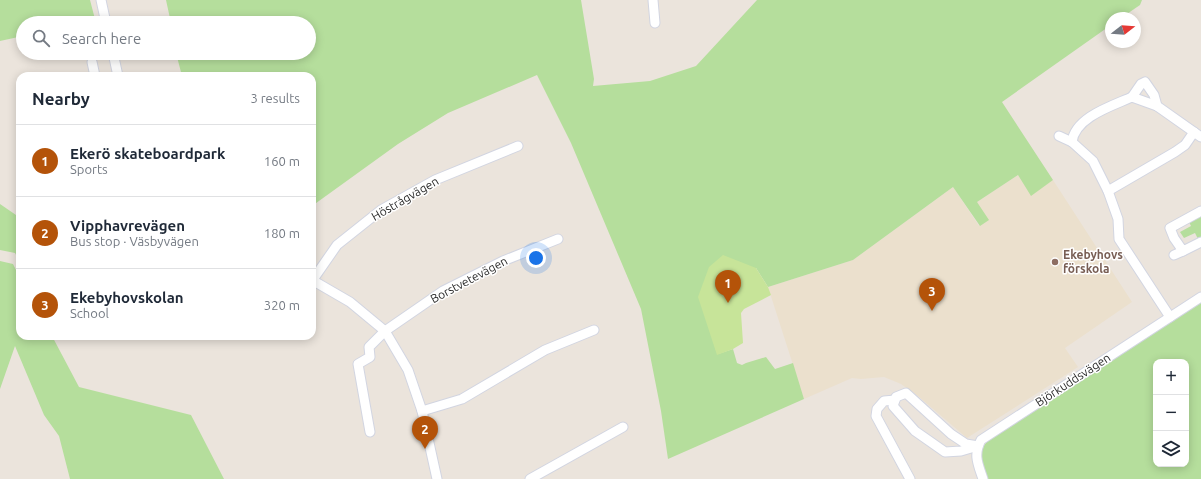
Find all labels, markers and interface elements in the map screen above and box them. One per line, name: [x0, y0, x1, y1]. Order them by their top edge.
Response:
north arrow: [1105, 12, 1141, 48]
search box: [16, 16, 316, 60]
icon: search: [30, 27, 52, 49]
text: Search here: [62, 30, 141, 47]
text: Nearby: [32, 89, 90, 108]
text: 3 results: [250, 91, 300, 105]
text: Ekerö skateboardpark: [70, 145, 225, 162]
text: 1: [41, 154, 49, 168]
text: 160 m: [264, 154, 300, 168]
text: Sports: [70, 162, 108, 176]
street label: Höstrågvägen: [369, 174, 441, 223]
text: Vipphavrevägen: [70, 217, 185, 234]
text: 2: [41, 226, 49, 240]
text: 180 m: [264, 226, 300, 240]
text: Bus stop · Väsbyvägen: [70, 234, 199, 248]
your location: [526, 248, 546, 268]
place label: Ekebyhovs förskola: [1063, 248, 1123, 275]
street label: Borstvetevägen: [428, 254, 509, 305]
marker: Ekebyhovs förskola: [1050, 257, 1060, 267]
pin: 1: [715, 270, 741, 303]
pin: 3: [919, 278, 945, 311]
text: Ekebyhovskolan: [70, 289, 184, 306]
text: 3: [41, 298, 49, 312]
text: 320 m: [264, 298, 300, 312]
text: School: [70, 306, 109, 320]
street label: Björkuddsvägen: [1033, 351, 1113, 409]
map controls: [1153, 359, 1189, 467]
button: +: [1153, 359, 1189, 395]
button: −: [1153, 395, 1189, 431]
pin: 2: [412, 416, 438, 449]
button: layers: [1153, 431, 1189, 467]

